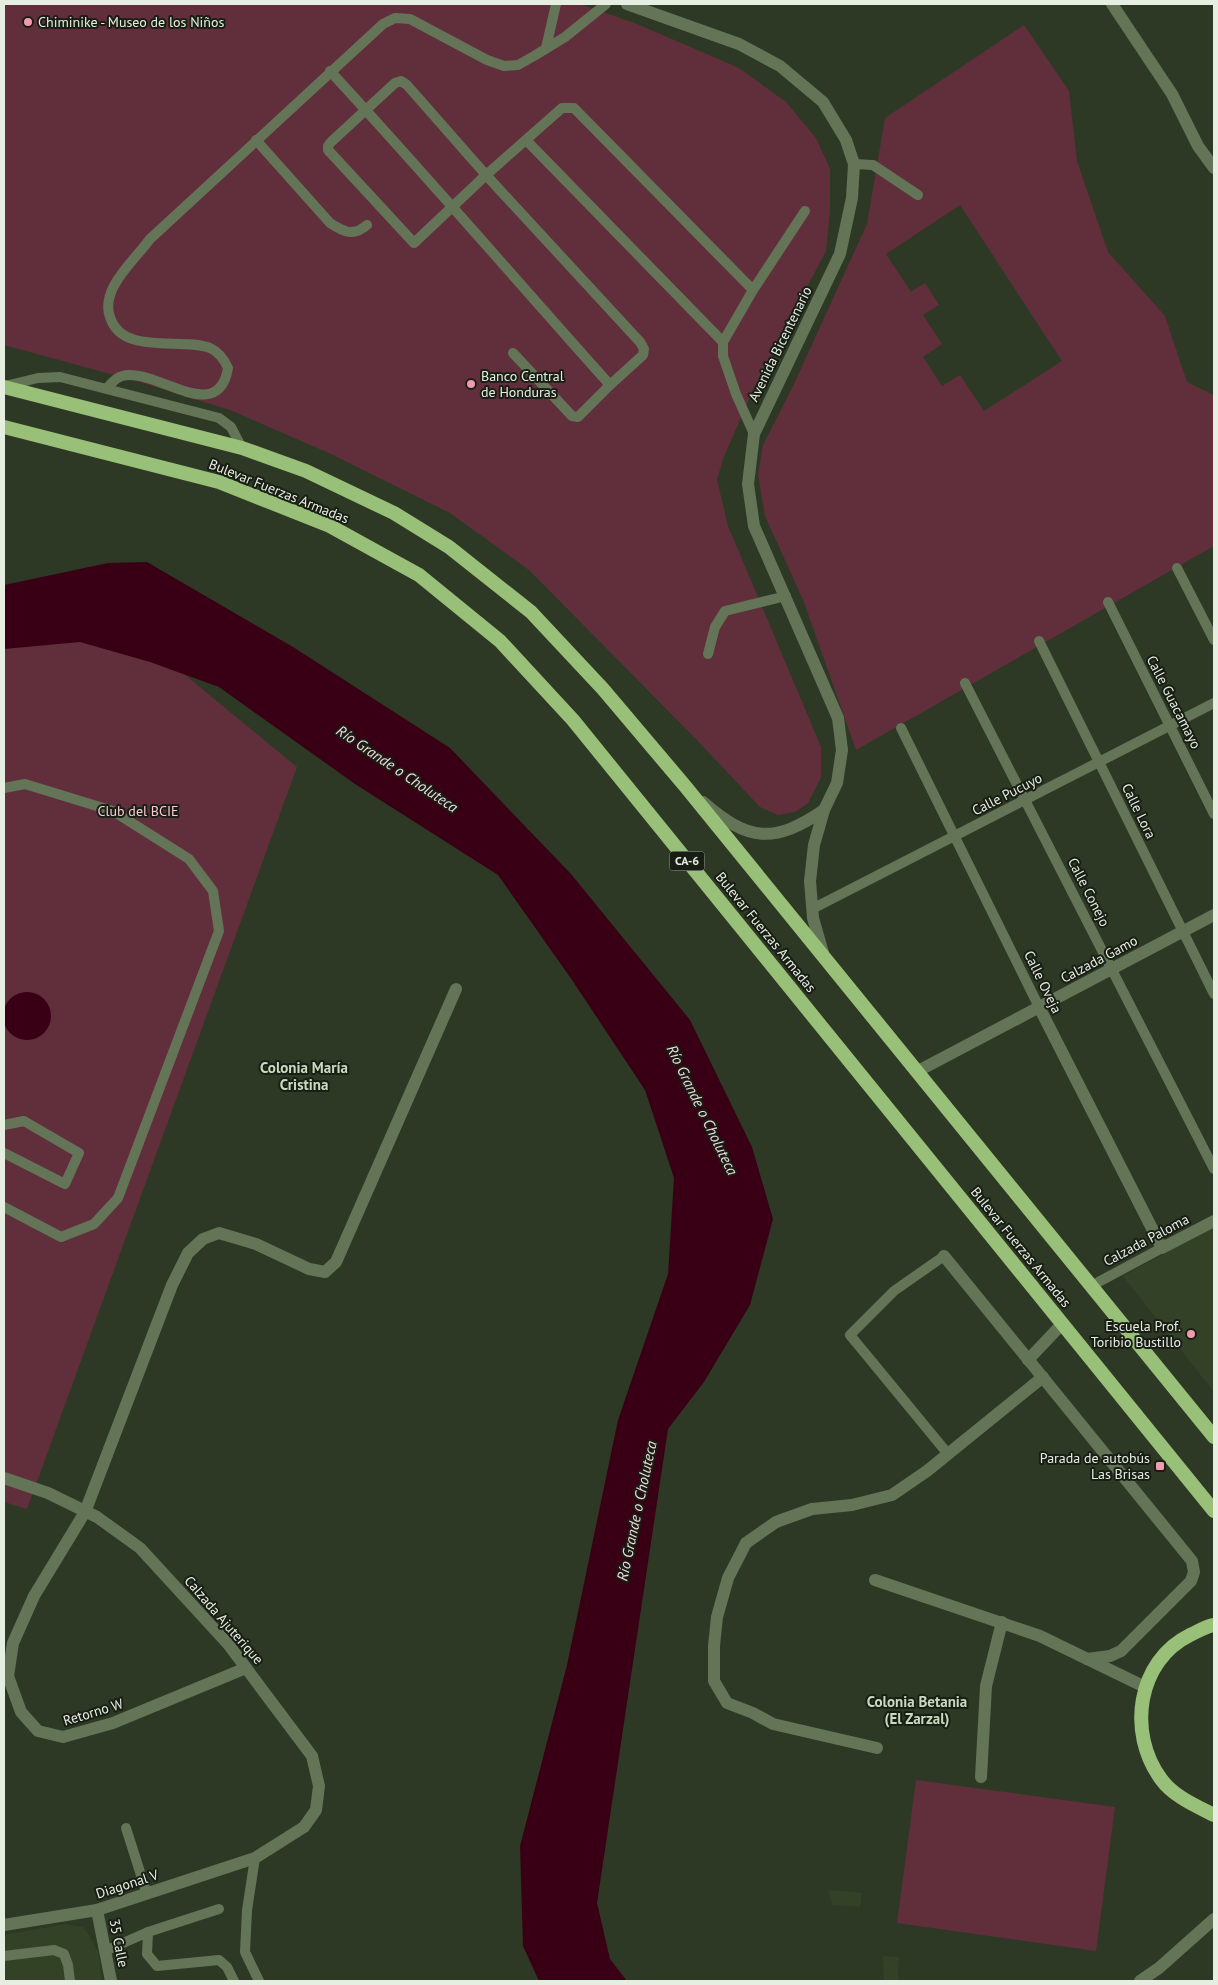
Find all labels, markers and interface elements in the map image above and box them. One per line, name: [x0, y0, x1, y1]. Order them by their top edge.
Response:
place label: Chiminike - Museo de los Niños: [38, 13, 225, 31]
marker: Chiminike - Museo de los Niños: [22, 16, 34, 28]
street label: Avenida Bicentenario: [744, 283, 816, 405]
place label: Banco Central de Honduras: [481, 367, 564, 401]
marker: Banco Central de Honduras: [465, 378, 477, 390]
street label: Bulevar Fuerzas Armadas: [206, 455, 352, 527]
street label: Calle Guacamayo: [1143, 652, 1205, 752]
water label: Río Grande o Choluteca: [333, 721, 462, 817]
street label: Calle Pucuyo: [969, 769, 1045, 819]
street label: Calle Lora: [1118, 780, 1160, 842]
park label: Club del BCIE: [97, 802, 179, 820]
road number: CA-6: [670, 851, 704, 870]
street label: Calle Conejo: [1064, 855, 1114, 929]
street label: Bulevar Fuerzas Armadas: [712, 868, 820, 996]
street label: Calzada Gamo: [1057, 931, 1141, 987]
street label: Calle Oveja: [1020, 948, 1066, 1016]
water label: Río Grande o Choluteca: [663, 1042, 743, 1179]
district label: Colonia María Cristina: [260, 1058, 348, 1094]
street label: Bulevar Fuerzas Armadas: [967, 1183, 1075, 1311]
street label: Calzada Paloma: [1100, 1210, 1192, 1270]
place label: Escuela Prof. Toribio Bustillo: [1091, 1317, 1181, 1351]
marker: Escuela Prof. Toribio Bustillo: [1185, 1328, 1197, 1340]
water label: Río Grande o Choluteca: [612, 1439, 661, 1583]
place label: Parada de autobús Las Brisas: [1040, 1449, 1150, 1483]
marker: Parada de autobús Las Brisas: [1154, 1460, 1166, 1472]
street label: Calzada Ajuterique: [181, 1572, 267, 1668]
district label: Colonia Betania (El Zarzal): [867, 1692, 967, 1728]
street label: Retorno W: [61, 1694, 126, 1730]
street label: Diagonal V: [93, 1865, 161, 1903]
street label: 35 Calle: [105, 1917, 133, 1969]

